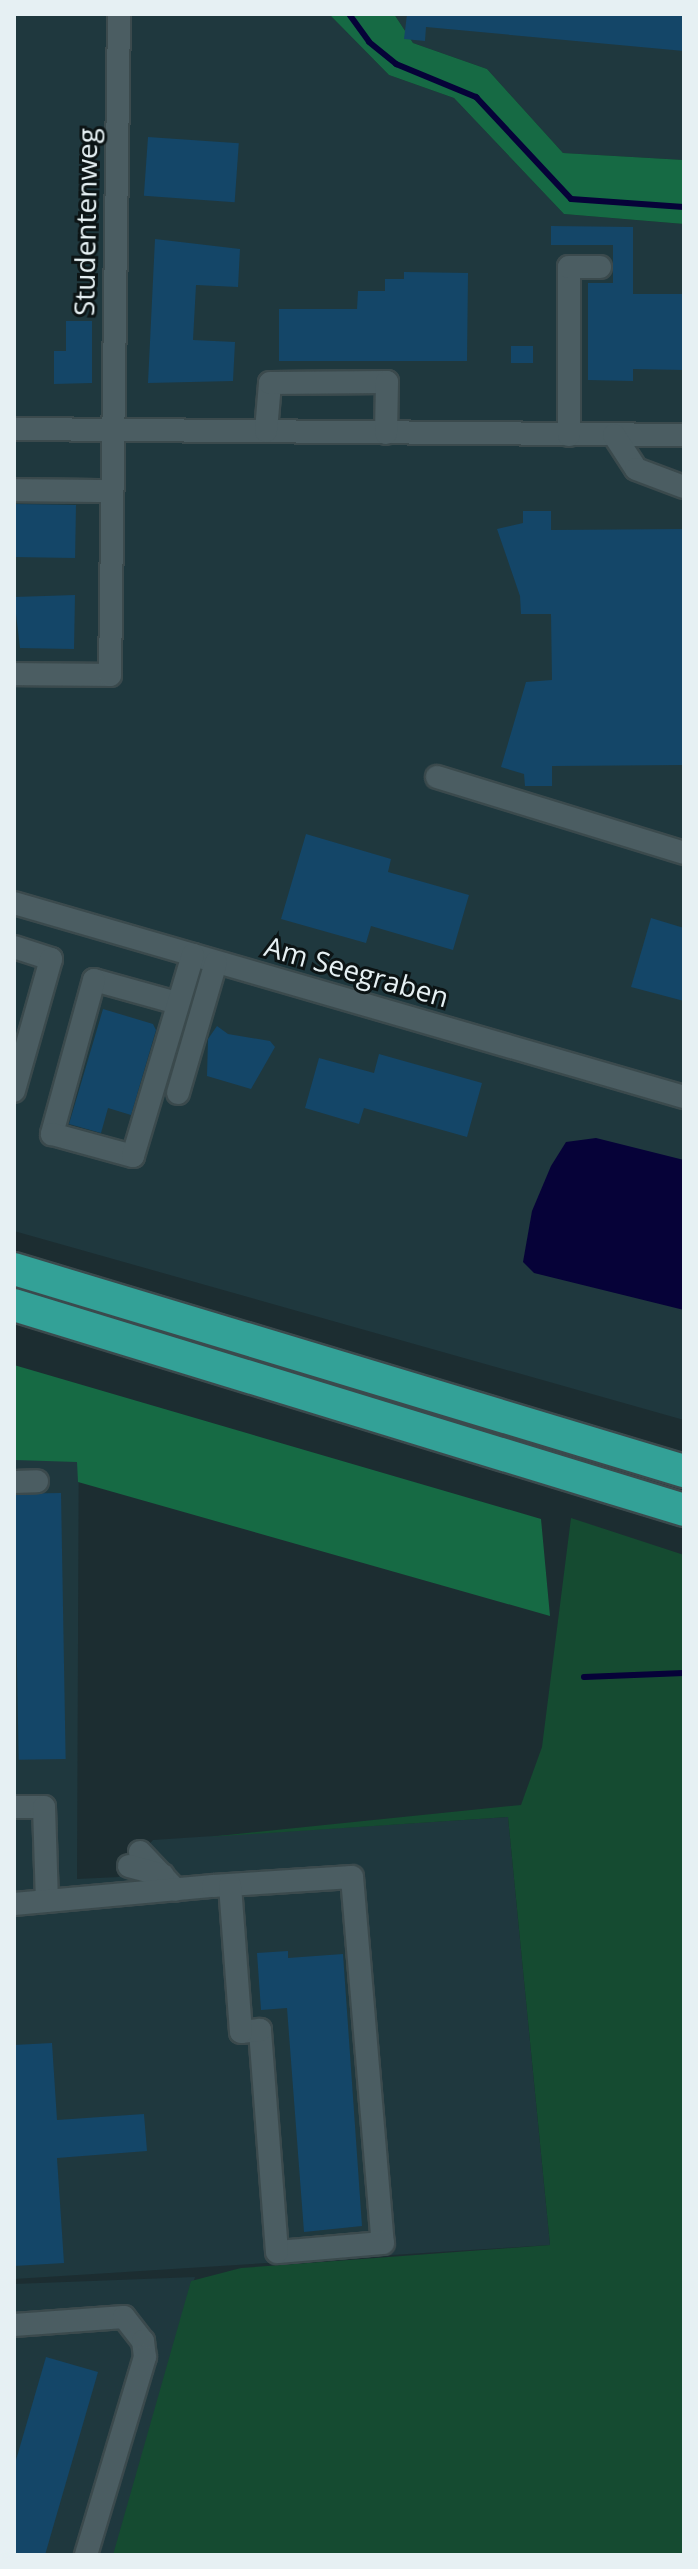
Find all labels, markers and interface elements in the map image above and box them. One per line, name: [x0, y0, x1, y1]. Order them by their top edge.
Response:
street label: Studentenweg: [67, 128, 103, 316]
street label: Am Seegraben: [261, 929, 453, 1013]

